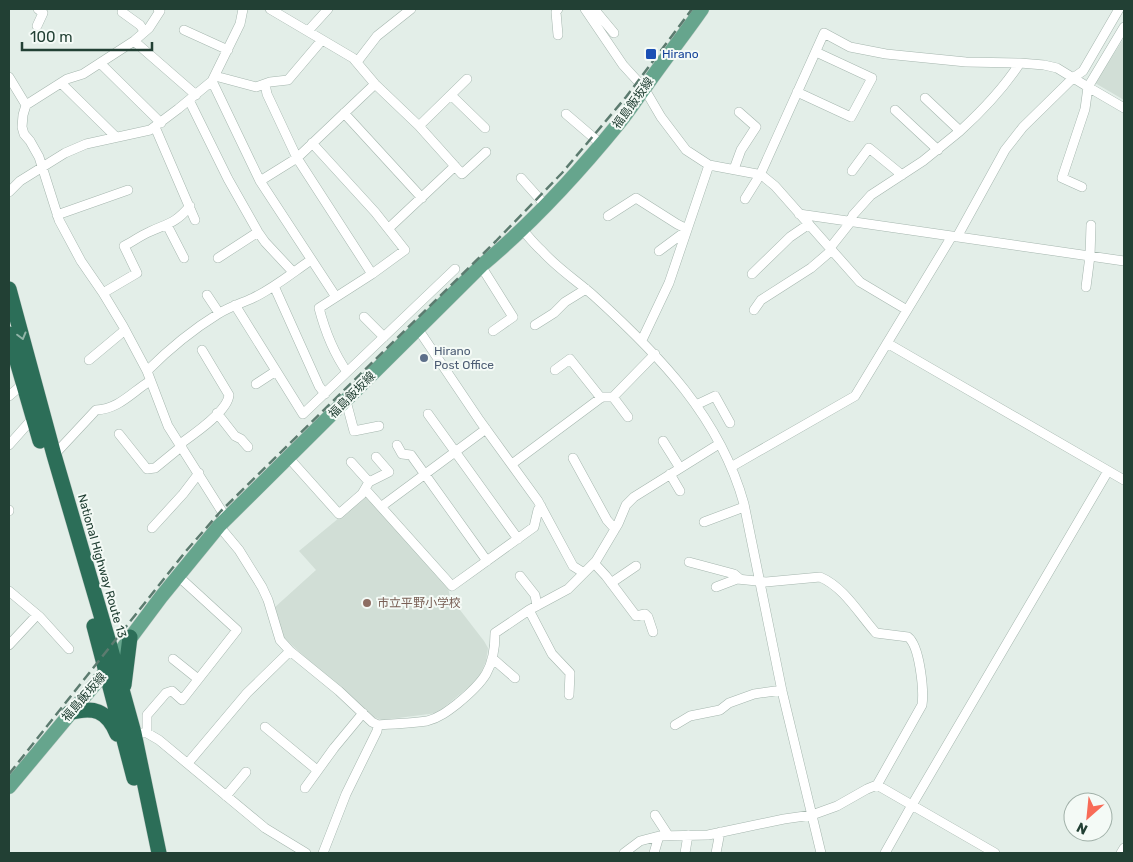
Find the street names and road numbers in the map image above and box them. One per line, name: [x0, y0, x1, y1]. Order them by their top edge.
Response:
street label: 福島飯坂線: [610, 75, 656, 131]
street label: 福島飯坂線: [326, 369, 378, 421]
street label: National Highway Route 13: [75, 493, 129, 639]
street label: 福島飯坂線: [59, 670, 109, 724]

